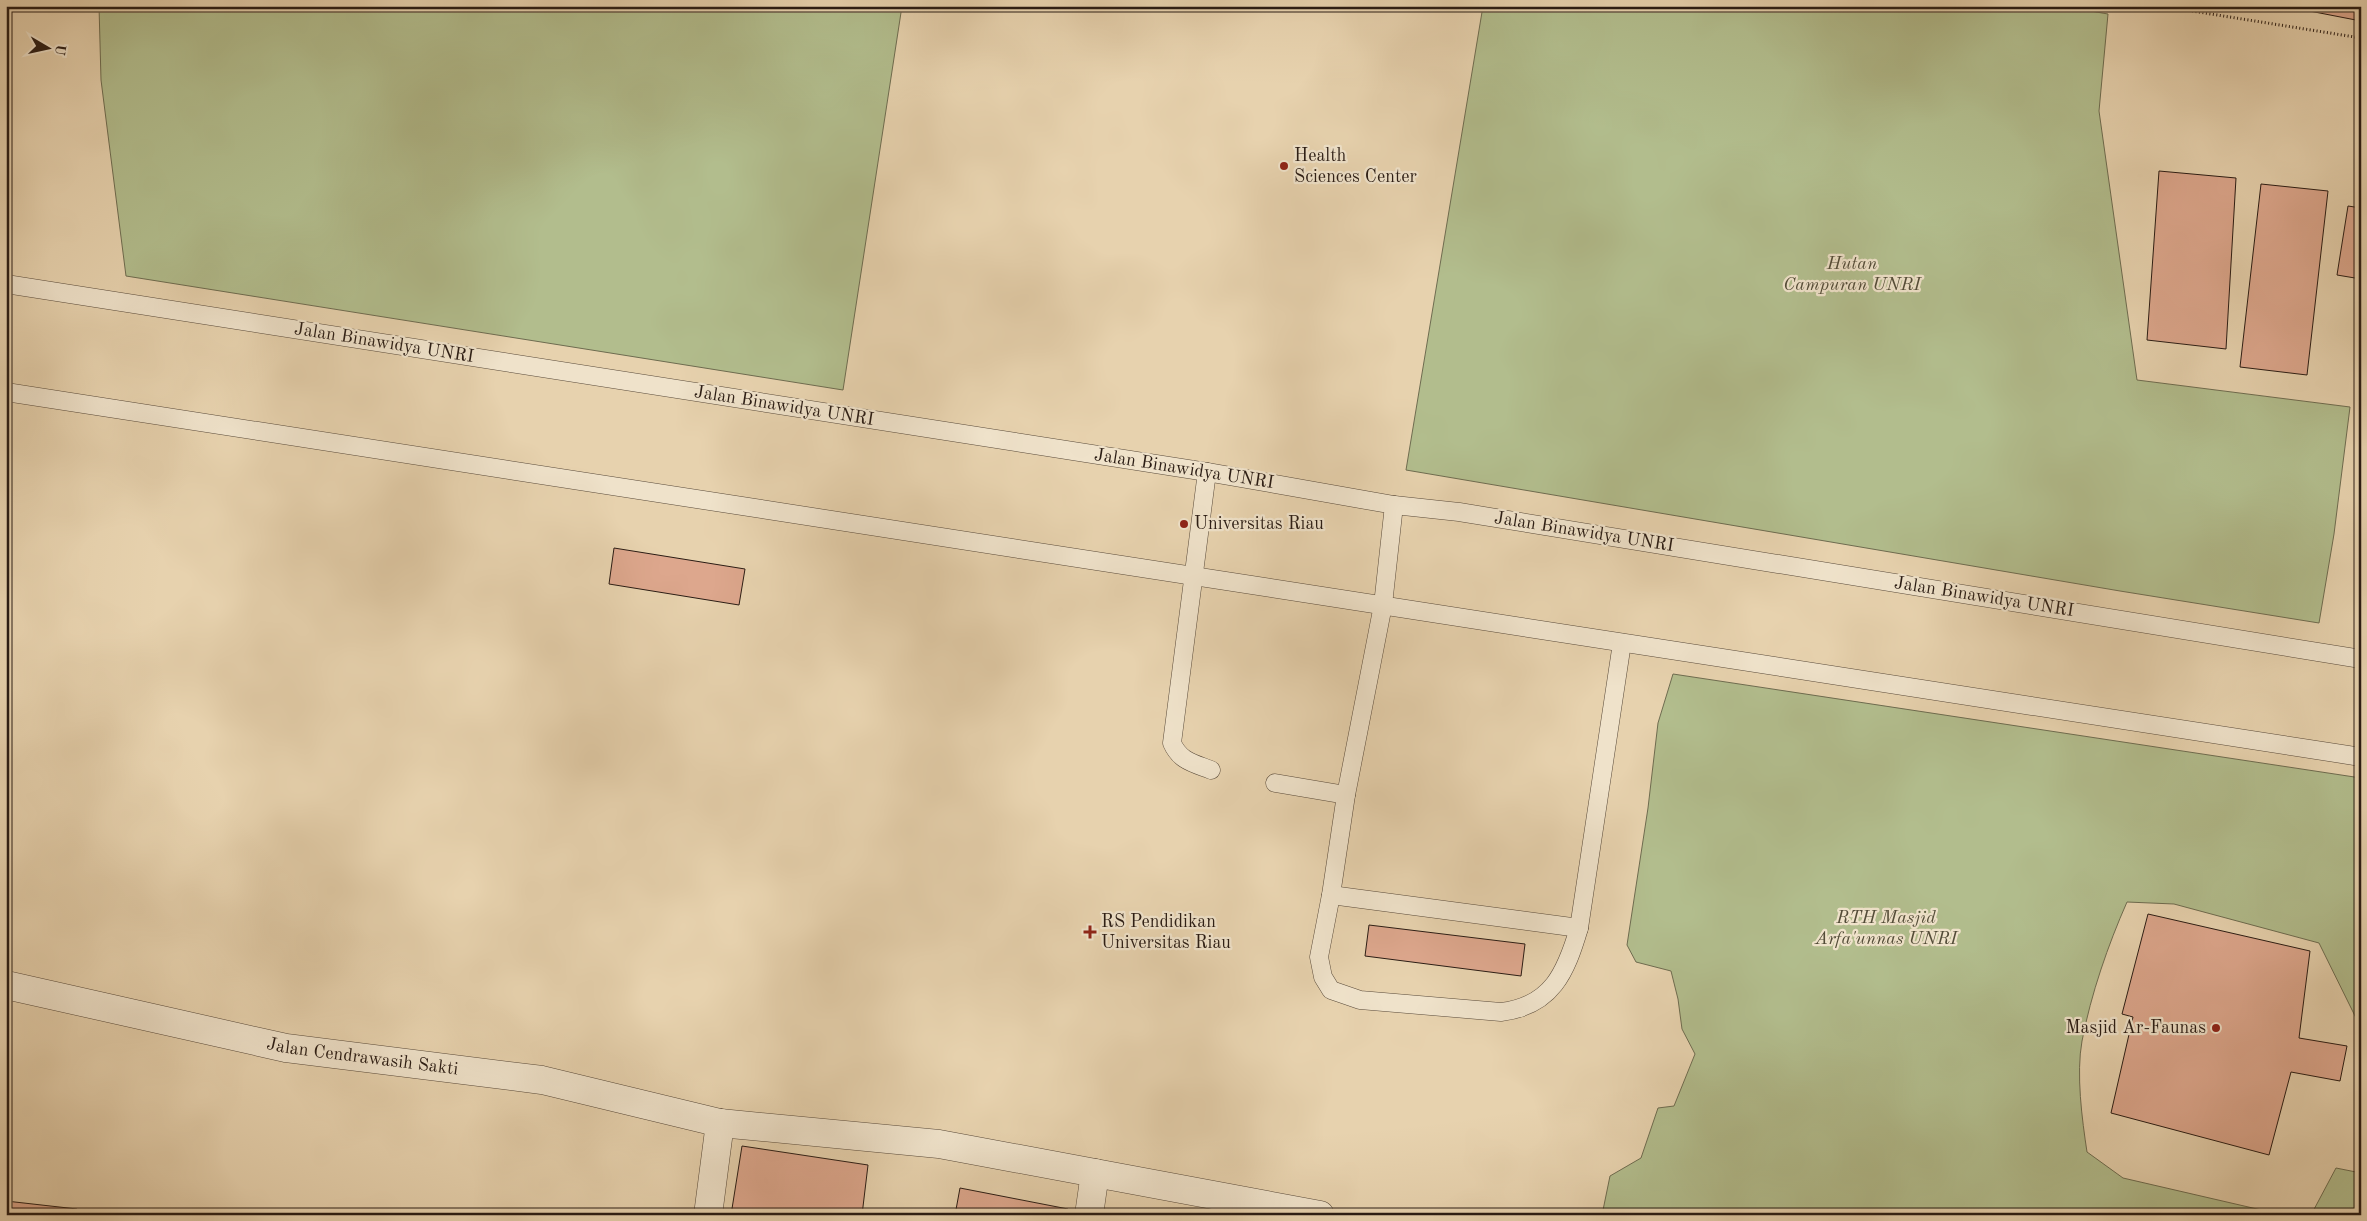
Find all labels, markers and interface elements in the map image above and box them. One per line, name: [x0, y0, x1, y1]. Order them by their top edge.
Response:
north arrow: [22, 22, 72, 72]
text: U: [52, 43, 68, 56]
place label: Health Sciences Center: [1294, 147, 1417, 186]
marker: Health Sciences Center: [1278, 160, 1290, 172]
park label: Hutan Campuran UNRI: [1783, 255, 1923, 294]
street label: Jalan Binawidya UNRI: [293, 320, 475, 366]
street label: Jalan Binawidya UNRI: [693, 383, 875, 429]
street label: Jalan Binawidya UNRI: [1093, 446, 1275, 492]
street label: Jalan Binawidya UNRI: [1493, 509, 1675, 555]
place label: Universitas Riau: [1194, 515, 1324, 533]
marker: Universitas Riau: [1178, 518, 1190, 530]
street label: Jalan Binawidya UNRI: [1893, 574, 2075, 620]
park label: RTH Masjid Arfa'unnas UNRI: [1814, 909, 1959, 948]
place label: RS Pendidikan Universitas Riau: [1101, 913, 1231, 952]
marker: RS Pendidikan Universitas Riau: [1083, 925, 1097, 939]
place label: Masjid Ar-Faunas: [2065, 1019, 2206, 1037]
marker: Masjid Ar-Faunas: [2210, 1022, 2222, 1034]
street label: Jalan Cendrawasih Sakti: [265, 1035, 459, 1078]

